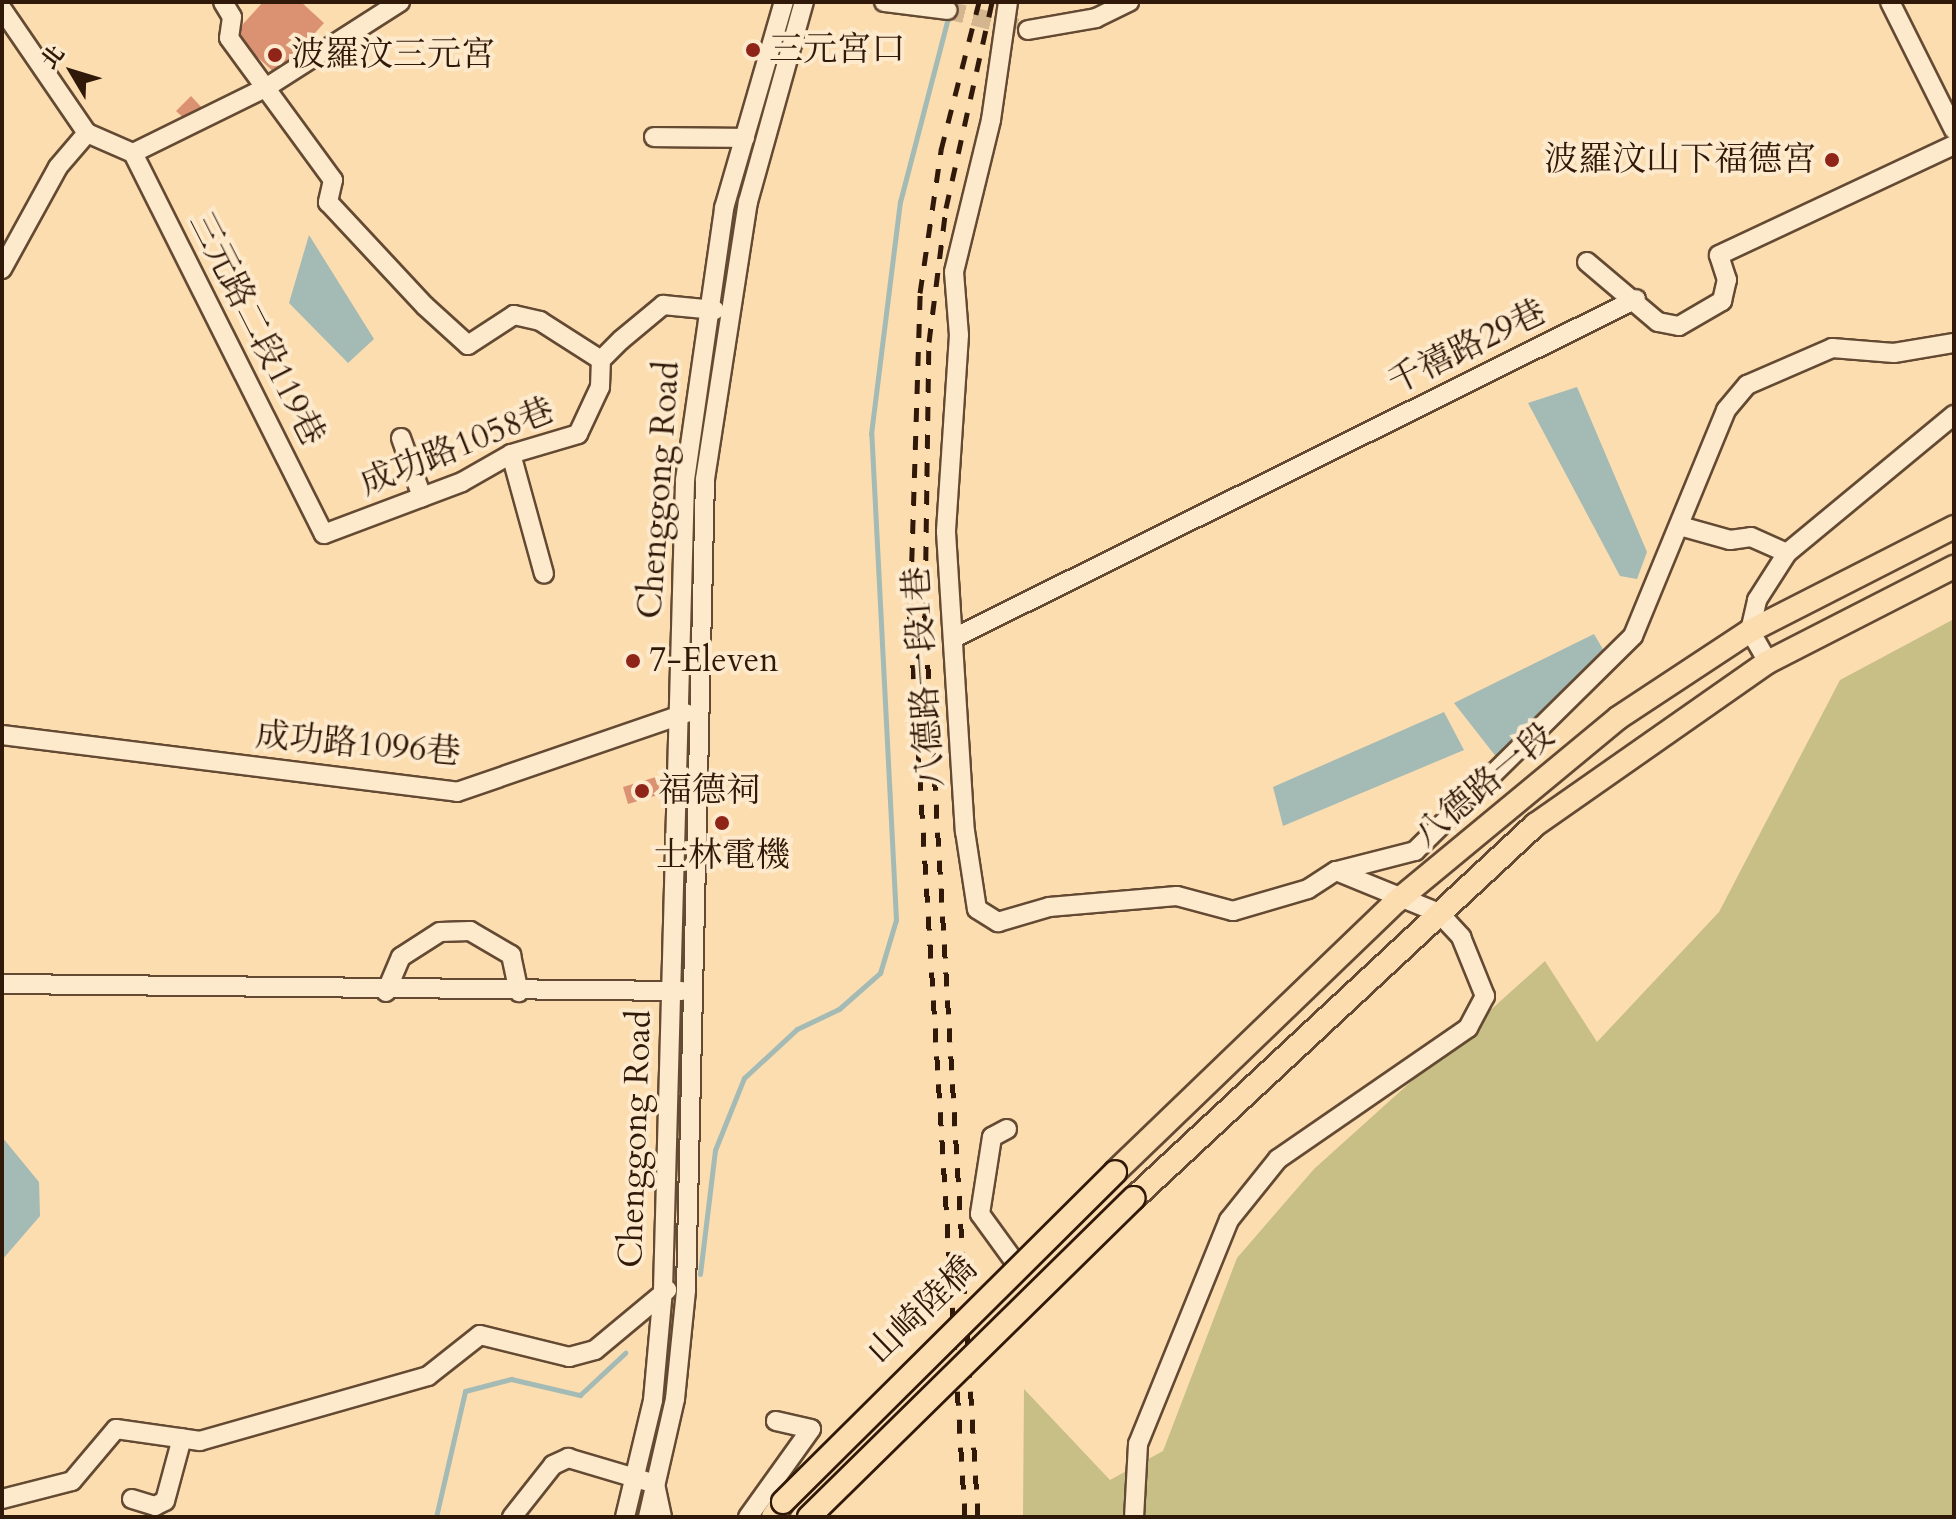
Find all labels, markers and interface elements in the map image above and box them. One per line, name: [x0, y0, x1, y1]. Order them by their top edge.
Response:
place label: 三元宮口: [769, 30, 905, 70]
north arrow: [32, 32, 112, 112]
place label: 波羅汶三元宮: [291, 35, 495, 75]
text: 北: [34, 39, 72, 75]
marker: 三元宮口: [744, 41, 762, 59]
marker: 波羅汶三元宮: [266, 46, 284, 64]
place label: 波羅汶山下福德宮: [1544, 140, 1816, 180]
marker: 波羅汶山下福德宮: [1823, 151, 1841, 169]
street label: 三元路二段119巷: [181, 206, 333, 452]
street label: 千禧路29巷: [1381, 291, 1553, 403]
street label: Chenggong Road: [630, 360, 688, 620]
street label: 成功路1058巷: [354, 390, 560, 504]
street label: 八德路一段1巷: [896, 565, 952, 789]
place label: 7-Eleven: [649, 641, 779, 681]
marker: 7-Eleven: [624, 652, 642, 670]
street label: 成功路1096巷: [254, 715, 462, 773]
street label: 八德路一段: [1406, 715, 1562, 855]
place label: 福德祠: [658, 771, 760, 811]
marker: 福德祠: [633, 782, 651, 800]
marker: 士林電機: [713, 814, 731, 832]
place label: 士林電機: [654, 836, 790, 876]
street label: Chenggong Road: [610, 1009, 660, 1269]
street label: 山崎陸橋: [859, 1248, 985, 1372]

